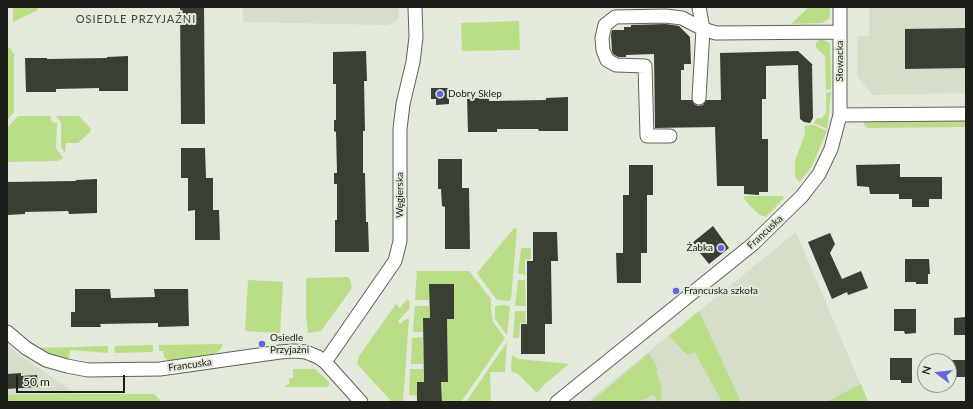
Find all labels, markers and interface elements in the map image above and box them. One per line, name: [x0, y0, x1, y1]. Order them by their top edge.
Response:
district label: OSIEDLE PRZYJAŹNI: [76, 12, 196, 26]
street label: Słowacka: [834, 40, 846, 82]
place label: Dobry Sklep: [448, 88, 502, 100]
marker: Dobry Sklep: [435, 89, 445, 99]
street label: Węgierska: [394, 172, 406, 218]
street label: Francuska: [745, 213, 785, 251]
place label: Żabka: [686, 242, 713, 254]
marker: Żabka: [716, 243, 726, 253]
place label: Francuska szkoła: [684, 285, 758, 297]
marker: Francuska szkoła: [671, 286, 681, 296]
place label: Osiedle Przyjaźni: [270, 332, 309, 356]
marker: Osiedle Przyjaźni: [257, 339, 267, 349]
north arrow: [917, 353, 957, 393]
street label: Francuska: [167, 356, 213, 374]
text: N: [919, 364, 933, 376]
scale bar: [18, 367, 127, 393]
text: 50 m: [23, 374, 50, 389]

